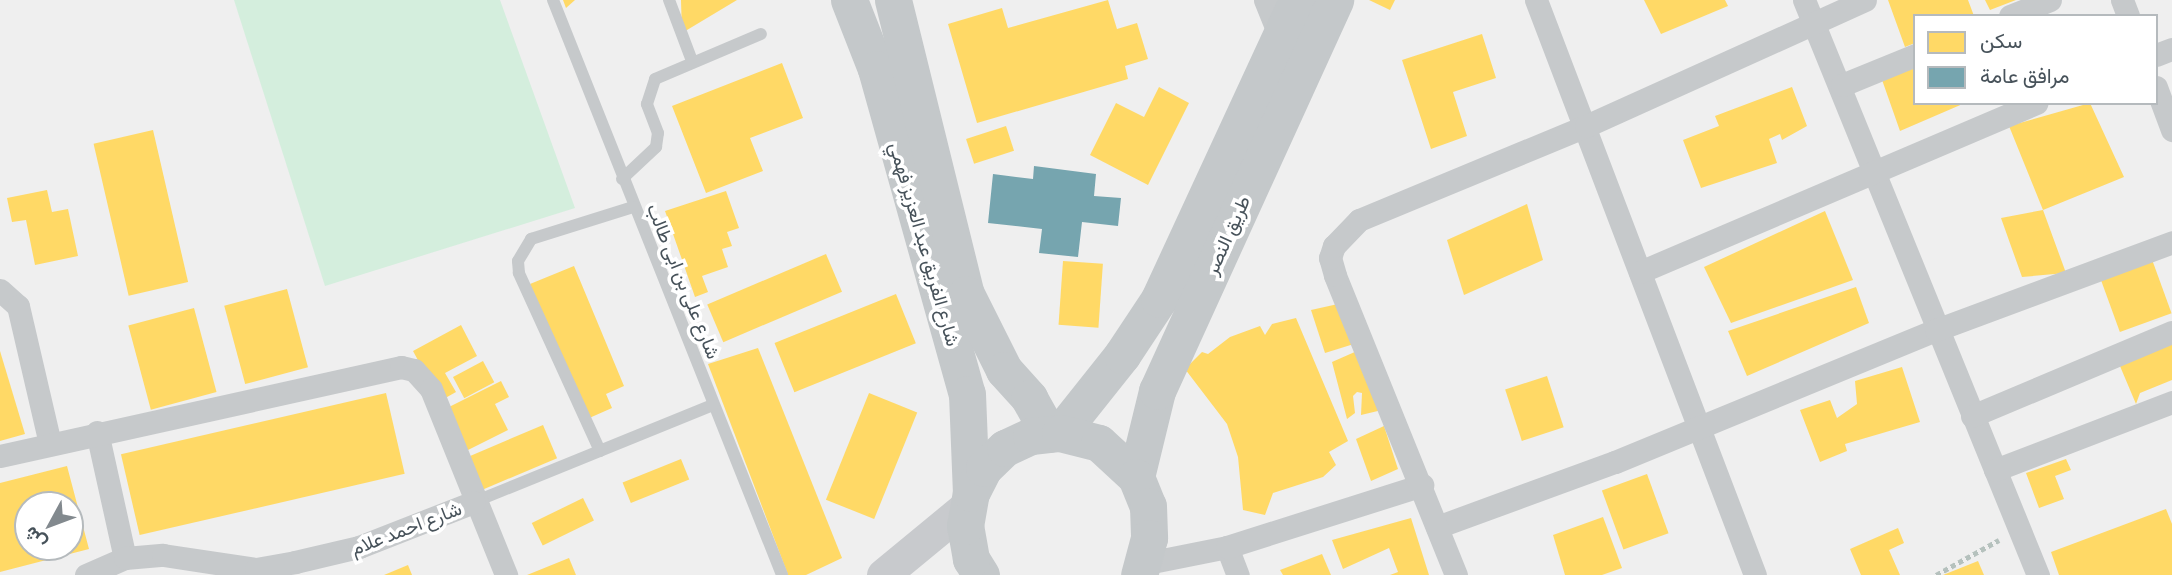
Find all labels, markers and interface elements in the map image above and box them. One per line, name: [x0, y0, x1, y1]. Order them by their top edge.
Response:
legend: [1913, 14, 2158, 105]
text: سكن: [1980, 27, 2022, 52]
text: مرافق عامة: [1980, 62, 2070, 87]
street label: شارع الفريق عبد العزيز فهمي: [885, 139, 965, 349]
street label: طريق النصر: [1199, 192, 1255, 278]
street label: شارع على بن ابى طالب: [642, 200, 726, 362]
north arrow: [14, 491, 84, 561]
street label: شارع احمد علام: [347, 496, 465, 560]
text: ش: [18, 523, 50, 555]

